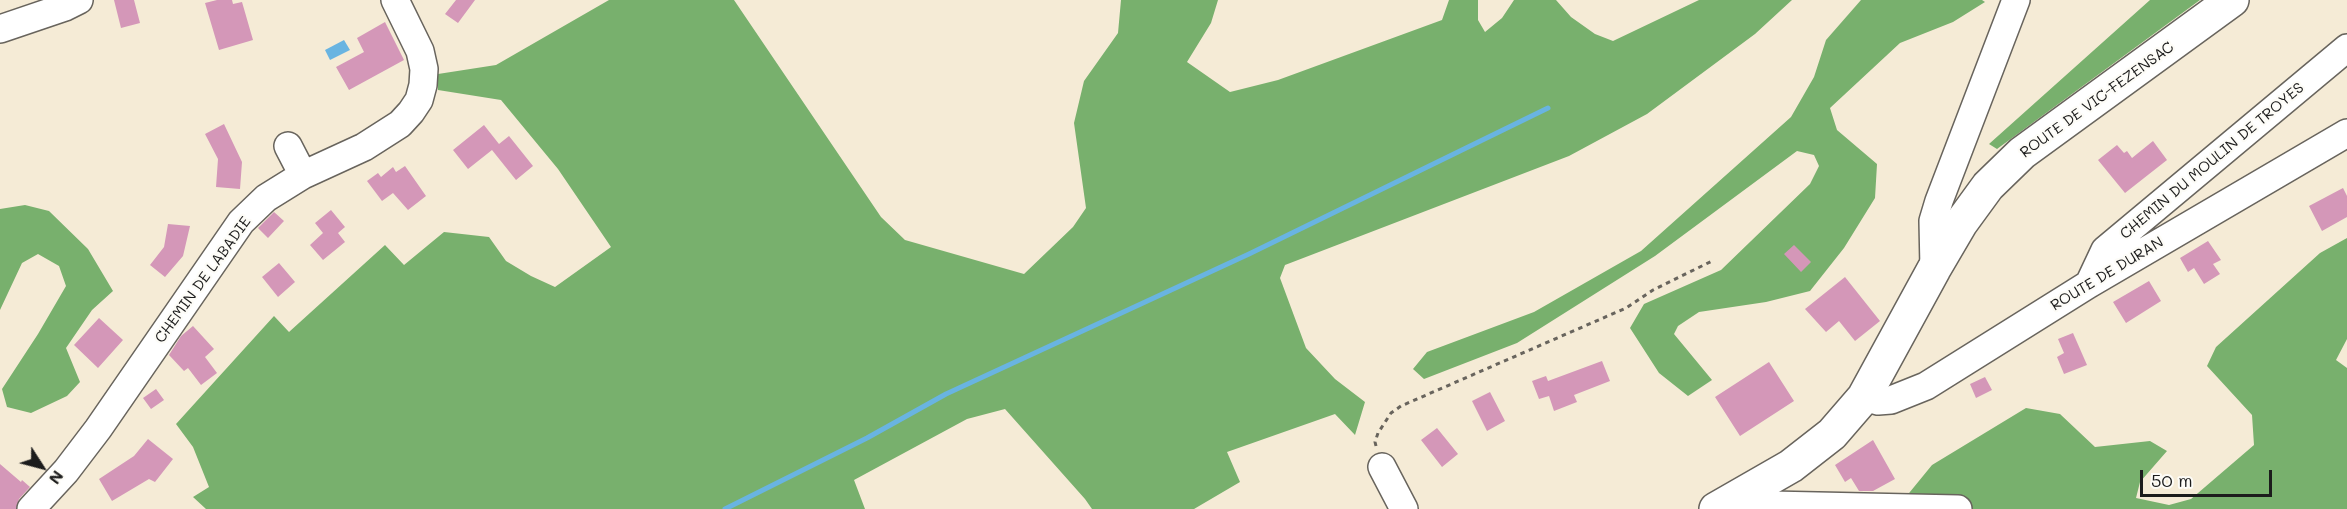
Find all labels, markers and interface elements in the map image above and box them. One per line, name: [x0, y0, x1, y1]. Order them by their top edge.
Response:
street label: ROUTE DE VIC-FEZENSAC: [2017, 38, 2177, 162]
street label: CHEMIN DU MOULIN DE TROYES: [2117, 79, 2307, 243]
street label: CHEMIN DE LABADIE: [151, 213, 255, 347]
street label: ROUTE DE DURAN: [2047, 233, 2167, 315]
north arrow: [12, 437, 72, 497]
scale bar: [2143, 458, 2275, 496]
text: N: [45, 467, 69, 489]
text: 50 m: [2151, 468, 2193, 492]

